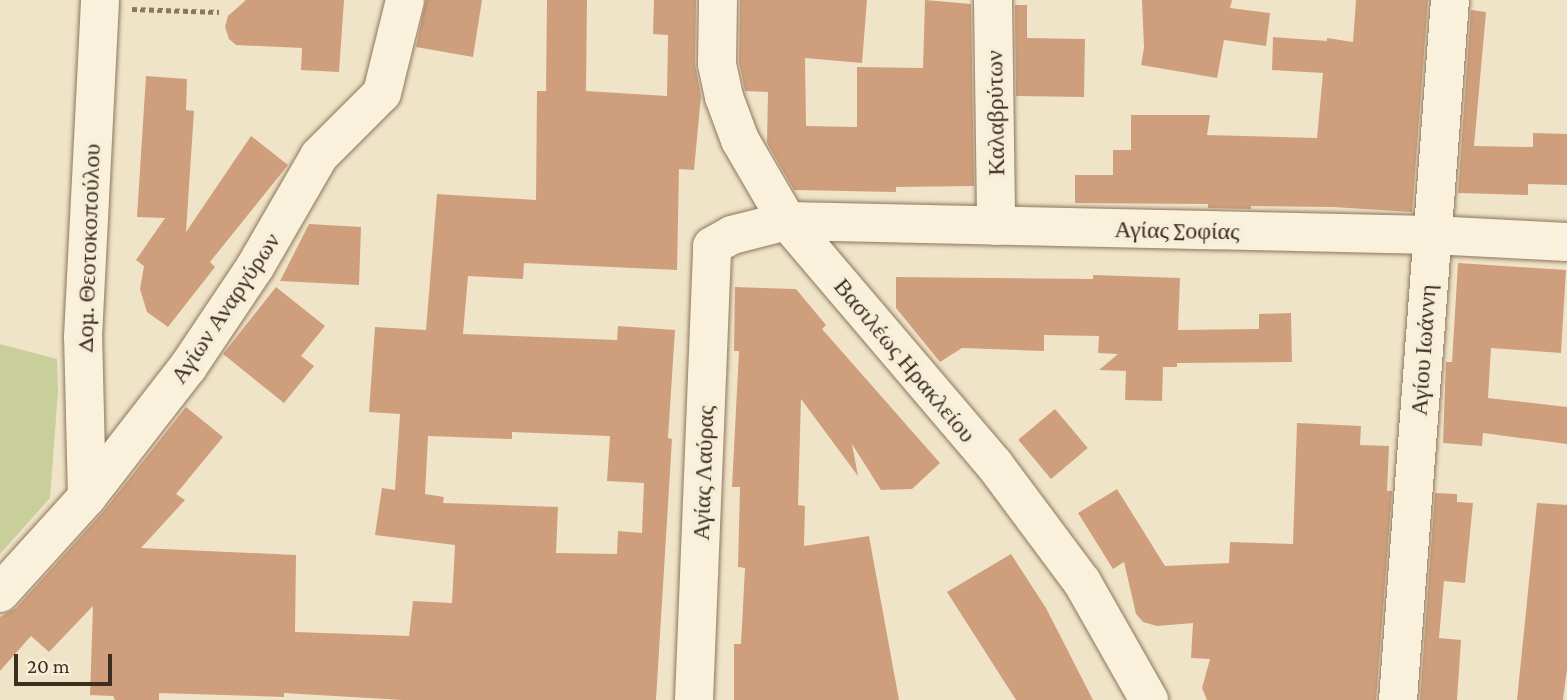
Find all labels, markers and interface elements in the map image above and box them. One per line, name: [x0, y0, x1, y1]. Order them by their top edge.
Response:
street label: Καλαβρύτων: [980, 50, 1010, 176]
street label: Δομ. Θεοτοκοπούλου: [70, 143, 106, 353]
street label: Αγίας Σοφίας: [1114, 215, 1240, 245]
street label: Αγίων Αναργύρων: [164, 227, 286, 389]
street label: Βασιλέως Ηρακλείου: [828, 272, 982, 448]
street label: Αγίου Ιωάννη: [1404, 283, 1442, 417]
street label: Αγίας Λαύρας: [686, 405, 720, 541]
scale bar: [18, 640, 116, 684]
text: 20 m: [27, 654, 70, 678]

